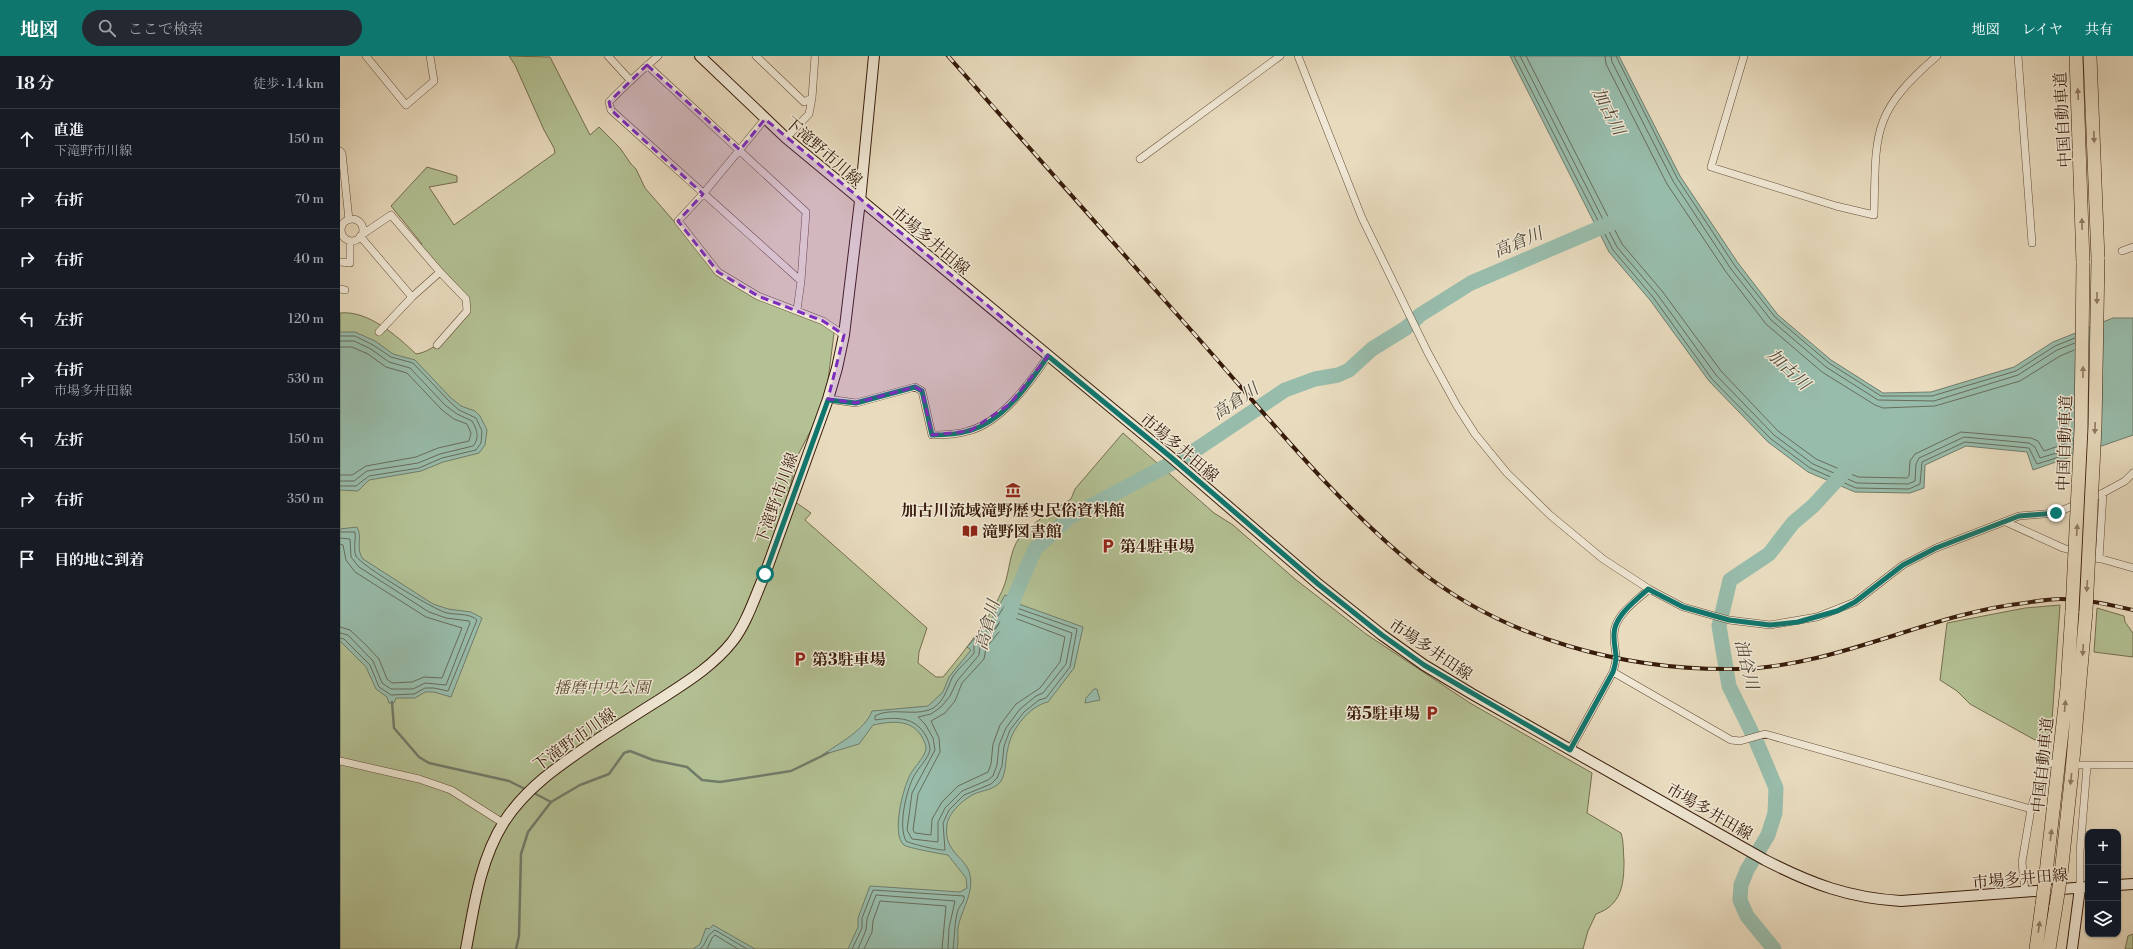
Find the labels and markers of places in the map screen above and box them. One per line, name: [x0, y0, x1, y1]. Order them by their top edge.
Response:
museum icon: 加古川流域滝野歴史民俗資料館: [1004, 481, 1022, 499]
place label: 加古川流域滝野歴史民俗資料館: [901, 501, 1125, 521]
library icon: 滝野図書館: [961, 522, 979, 540]
place label: 滝野図書館: [982, 522, 1062, 542]
parking icon: 第4駐車場: [1099, 537, 1117, 555]
place label: 第4駐車場: [1120, 537, 1195, 557]
parking icon: 第3駐車場: [791, 650, 809, 668]
place label: 第3駐車場: [812, 650, 886, 670]
place label: 第5駐車場: [1346, 704, 1420, 724]
parking icon: 第5駐車場: [1423, 704, 1441, 722]

